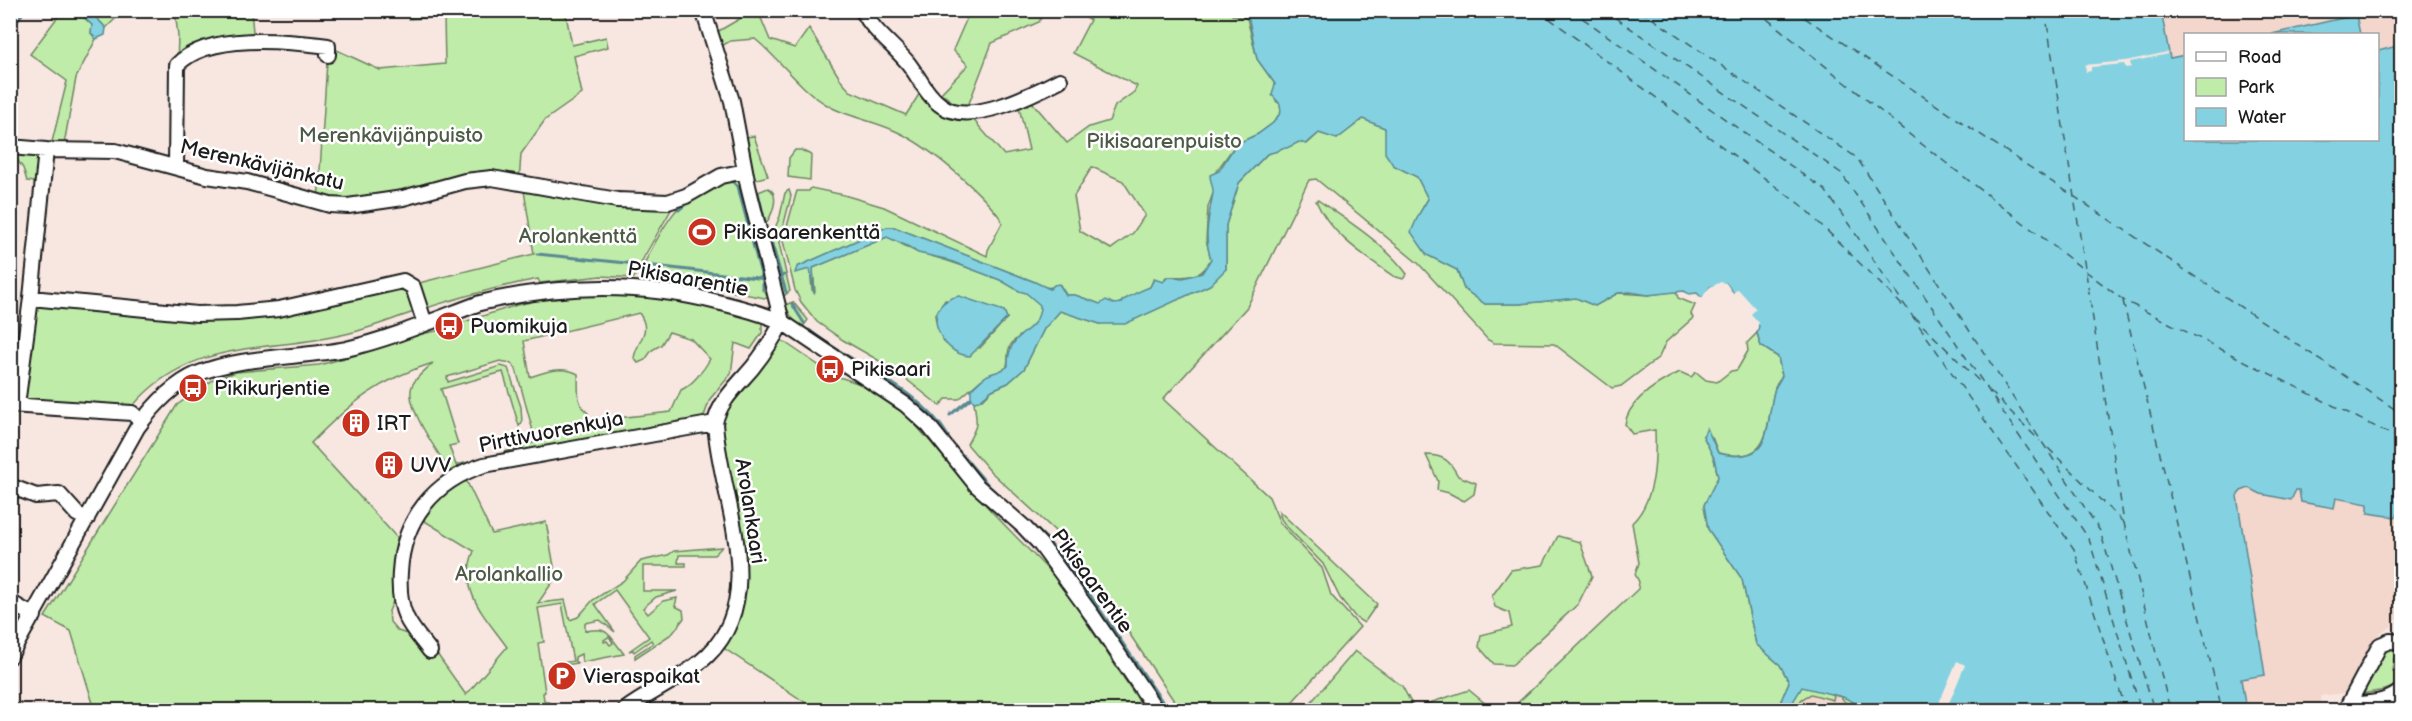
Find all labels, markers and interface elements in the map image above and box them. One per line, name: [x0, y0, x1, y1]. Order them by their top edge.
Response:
legend: [2184, 33, 2379, 141]
text: Road: [2238, 47, 2282, 68]
text: Park: [2238, 77, 2274, 98]
text: Water: [2238, 107, 2286, 128]
park label: Merenkävijänpuisto: [299, 123, 483, 148]
park label: Pikisaarenpuisto: [1086, 129, 1242, 154]
street label: Merenkävijänkatu: [178, 134, 346, 196]
sports icon: Pikisaarenkenttä: [686, 216, 718, 248]
place label: Pikisaarenkenttä: [723, 220, 880, 245]
park label: Arolankenttä: [519, 224, 637, 249]
street label: Pikisaarentie: [625, 256, 751, 302]
bus stop icon: Puomikuja: [433, 310, 465, 342]
place label: Puomikuja: [470, 314, 568, 339]
bus stop icon: Pikisaari: [814, 353, 846, 385]
place label: Pikisaari: [851, 357, 931, 382]
bus stop icon: Pikikurjentie: [177, 372, 209, 404]
place label: Pikikurjentie: [214, 376, 330, 401]
street label: Pirttivuorenkuja: [477, 406, 625, 458]
building icon: IRT: [340, 407, 372, 439]
place label: IRT: [377, 411, 411, 436]
building icon: UVV: [373, 449, 405, 481]
place label: UVV: [410, 453, 451, 478]
street label: Arolankaari: [729, 457, 771, 565]
street label: Pikisaarentie: [1046, 524, 1138, 638]
park label: Arolankallio: [455, 562, 563, 587]
parking icon: Vieraspaikat: [546, 660, 578, 692]
place label: Vieraspaikat: [583, 664, 701, 689]

